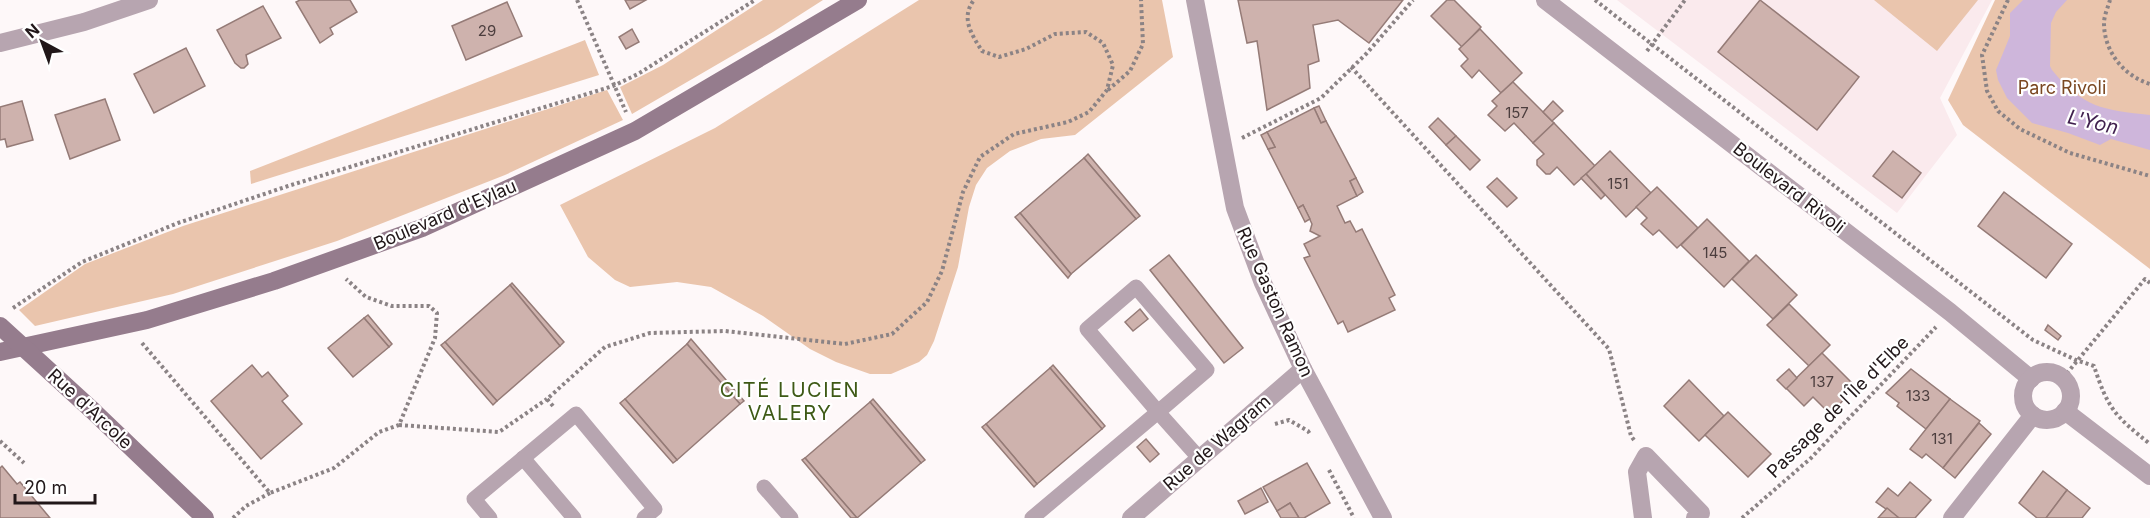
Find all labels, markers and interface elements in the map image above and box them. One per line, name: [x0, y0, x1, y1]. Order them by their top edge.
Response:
north arrow: [12, 12, 72, 72]
text: N: [21, 19, 43, 42]
house number: 29: [478, 21, 496, 40]
park label: Parc Rivoli: [2018, 77, 2106, 98]
house number: 157: [1505, 103, 1529, 122]
water label: L'Yon: [2065, 105, 2121, 139]
street label: Boulevard Rivoli: [1729, 138, 1849, 238]
house number: 151: [1607, 174, 1629, 193]
street label: Boulevard d'Eylau: [370, 175, 519, 254]
street label: Rue Gaston Ramon: [1233, 224, 1318, 380]
house number: 145: [1703, 243, 1727, 262]
street label: Passage de l'Île d'Elbe: [1762, 331, 1913, 482]
street label: Rue d'Arcole: [44, 364, 137, 453]
house number: 137: [1810, 372, 1834, 391]
district label: CITÉ LUCIEN VALERY: [720, 377, 860, 425]
house number: 133: [1906, 386, 1930, 405]
street label: Rue de Wagram: [1159, 390, 1274, 495]
house number: 131: [1931, 429, 1953, 448]
scale bar: [15, 467, 94, 505]
text: 20 m: [24, 477, 67, 498]

